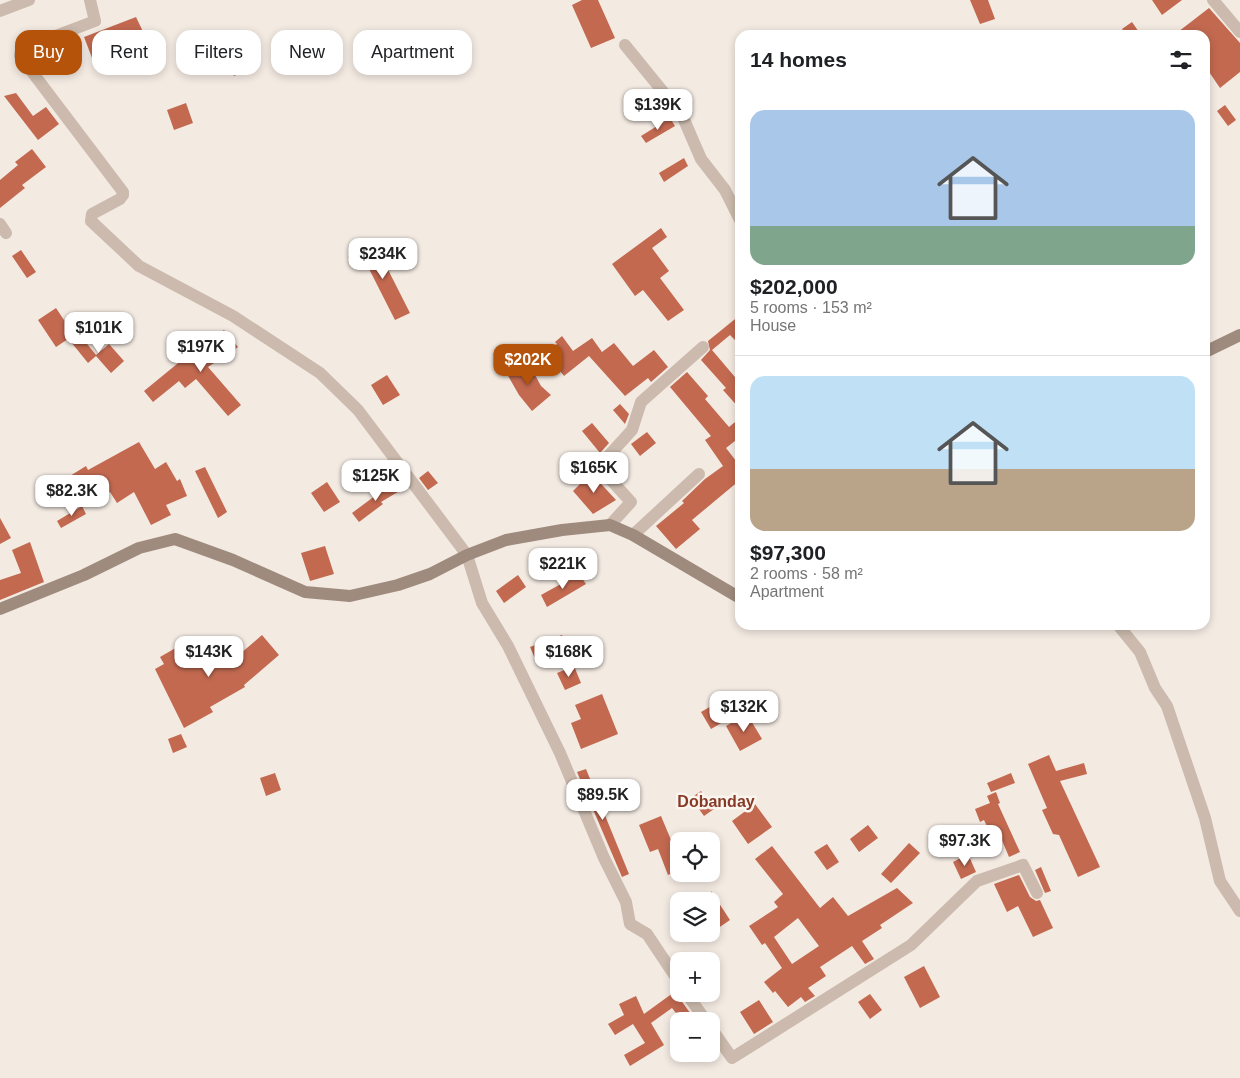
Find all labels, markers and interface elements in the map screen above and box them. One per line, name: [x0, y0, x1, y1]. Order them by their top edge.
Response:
chip: Buy: [15, 30, 82, 75]
chip: Rent: [92, 30, 166, 75]
chip: Filters: [176, 30, 261, 75]
chip: New: [271, 30, 343, 75]
chip: Apartment: [353, 30, 472, 75]
icon: filters: [1167, 46, 1195, 74]
text: 14 homes: [750, 48, 847, 71]
pin: $139K: [623, 88, 693, 131]
text: $139K: [634, 96, 682, 113]
icon: home: [928, 143, 1018, 233]
pin: $234K: [348, 238, 418, 280]
text: $234K: [359, 245, 407, 262]
text: $202,000: [750, 275, 838, 298]
text: 5 rooms · 153 m²: [750, 299, 872, 316]
pin: $101K: [64, 312, 134, 354]
text: House: [750, 317, 796, 334]
text: $101K: [75, 319, 123, 336]
pin: $197K: [166, 330, 236, 373]
text: $197K: [177, 338, 225, 355]
pin: $202K: [493, 344, 563, 386]
text: $202K: [504, 351, 552, 368]
icon: home: [928, 408, 1018, 498]
pin: $165K: [559, 452, 629, 494]
text: $165K: [570, 459, 618, 476]
pin: $125K: [341, 460, 411, 502]
text: $125K: [352, 467, 400, 484]
pin: $82.3K: [31, 474, 113, 517]
text: $82.3K: [46, 482, 98, 499]
text: $97,300: [750, 541, 826, 564]
pin: $221K: [528, 548, 598, 590]
text: $221K: [539, 555, 587, 572]
text: 2 rooms · 58 m²: [750, 565, 863, 582]
text: Apartment: [750, 583, 824, 600]
pin: $143K: [174, 636, 244, 678]
pin: $168K: [534, 636, 604, 678]
text: $143K: [185, 643, 233, 660]
text: $168K: [545, 643, 593, 660]
pin: $132K: [709, 690, 779, 733]
text: $132K: [720, 698, 768, 715]
pin: $89.5K: [562, 778, 644, 821]
text: $89.5K: [577, 786, 629, 803]
district label: Dobanday: [677, 793, 755, 810]
pin: $97.3K: [924, 824, 1006, 867]
map controls: [670, 832, 720, 1062]
button: locate: [670, 832, 720, 882]
text: $97.3K: [939, 832, 991, 849]
button: layers: [670, 892, 720, 942]
button: +: [670, 952, 720, 1002]
button: −: [670, 1012, 720, 1062]

